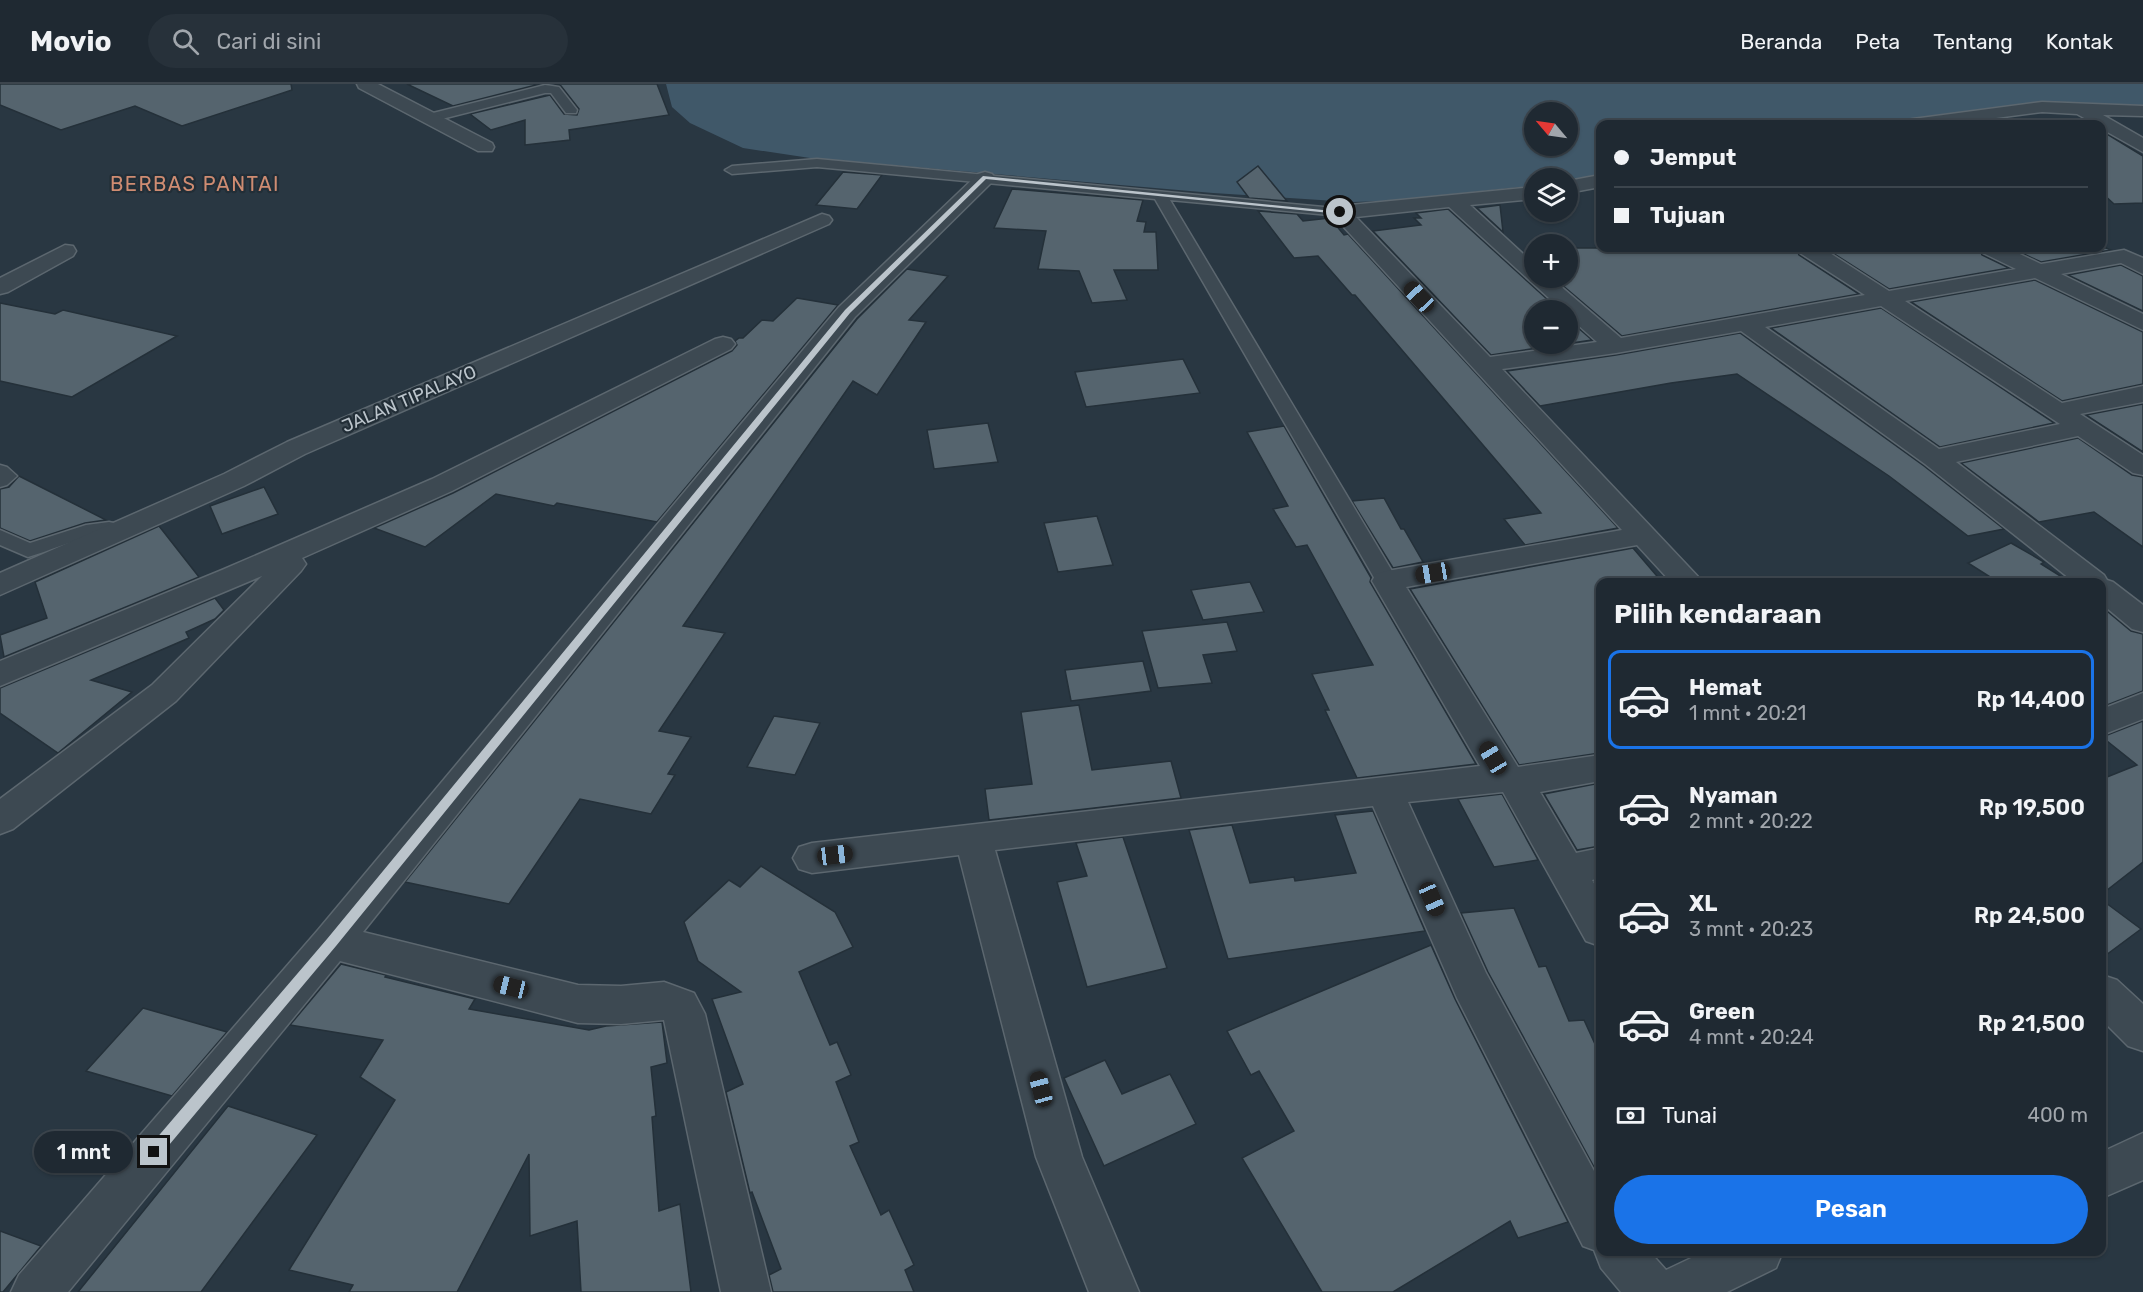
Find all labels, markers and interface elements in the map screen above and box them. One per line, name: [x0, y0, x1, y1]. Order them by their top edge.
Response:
search box: [148, 14, 568, 68]
text: Movio: [30, 25, 112, 58]
icon: search: [169, 25, 202, 58]
text: Cari di sini: [217, 28, 321, 55]
text: Beranda: [1740, 29, 1822, 54]
text: Peta: [1855, 29, 1900, 54]
text: Tentang: [1933, 29, 2013, 54]
text: Kontak: [2046, 29, 2113, 54]
north arrow: [1524, 102, 1578, 156]
map controls: [1524, 102, 1578, 354]
text: Jemput: [1650, 144, 1736, 171]
button: layers: [1524, 168, 1578, 222]
district label: BERBAS PANTAI: [110, 172, 280, 196]
route start: [1326, 198, 1353, 225]
text: Tujuan: [1650, 202, 1725, 229]
button: +: [1524, 234, 1578, 288]
car: [1400, 278, 1438, 316]
button: −: [1524, 300, 1578, 354]
street label: JALAN TIPALAYO: [338, 361, 480, 437]
car: [1414, 561, 1452, 585]
text: Pilih kendaraan: [1614, 598, 1822, 630]
icon: car: [1617, 673, 1671, 727]
text: Hemat: [1689, 674, 1762, 701]
text: Rp 14,400: [1977, 686, 2085, 713]
text: 1 mnt · 20:21: [1689, 701, 1806, 725]
car: [1476, 738, 1510, 778]
icon: car: [1617, 781, 1671, 835]
text: Nyaman: [1689, 782, 1778, 809]
text: Rp 19,500: [1979, 794, 2085, 821]
text: 2 mnt · 20:22: [1689, 809, 1813, 833]
car: [816, 844, 854, 866]
car: [1416, 879, 1448, 919]
icon: car: [1617, 889, 1671, 943]
text: XL: [1689, 890, 1717, 917]
text: Rp 24,500: [1974, 902, 2085, 929]
text: 3 mnt · 20:23: [1689, 917, 1813, 941]
car: [491, 974, 531, 1000]
icon: car: [1617, 997, 1671, 1051]
text: Green: [1689, 998, 1755, 1025]
text: Rp 21,500: [1978, 1010, 2085, 1037]
text: 4 mnt · 20:24: [1689, 1025, 1814, 1049]
car: [1028, 1069, 1054, 1109]
icon: cash: [1614, 1099, 1647, 1132]
text: Tunai: [1662, 1102, 1717, 1129]
text: 400 m: [2028, 1103, 2088, 1127]
callout: 1 mnt: [34, 1131, 133, 1173]
route end: [140, 1138, 167, 1165]
text: 1 mnt: [57, 1140, 110, 1164]
button: Pesan: [1614, 1175, 2088, 1244]

